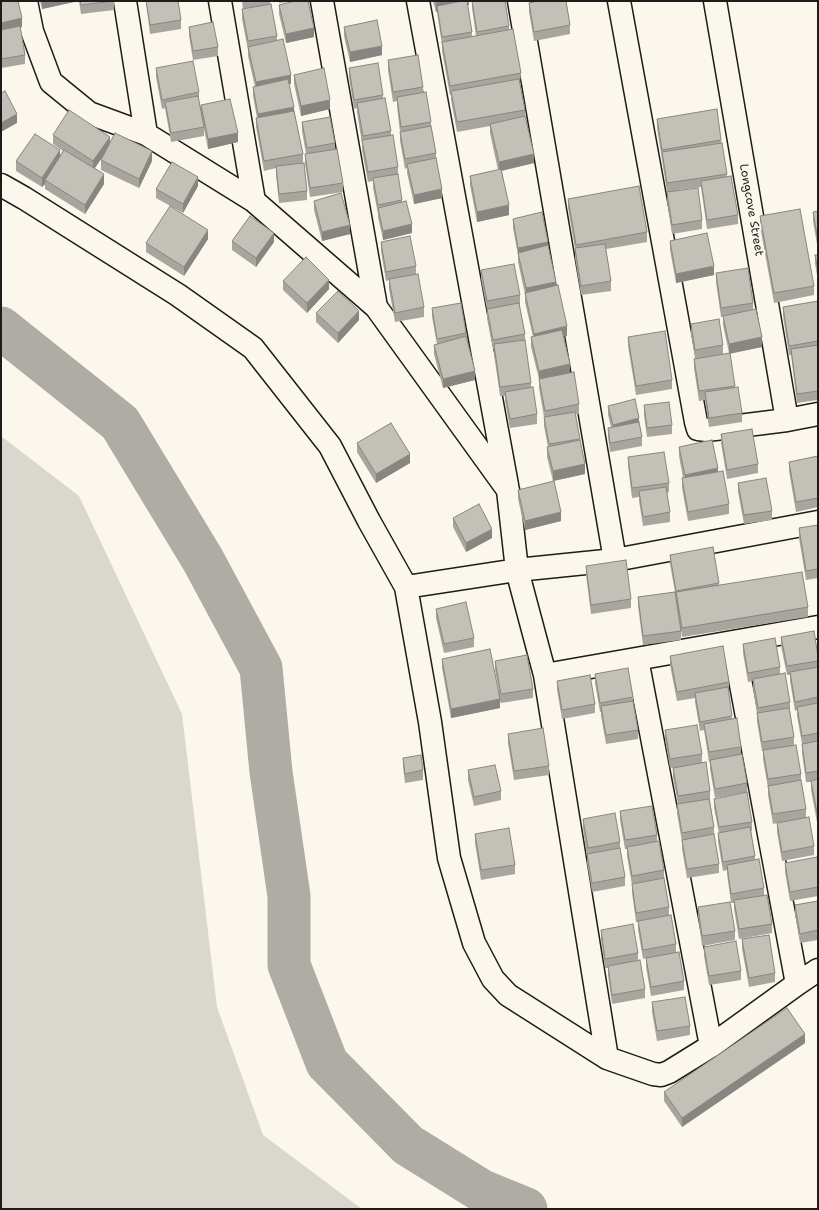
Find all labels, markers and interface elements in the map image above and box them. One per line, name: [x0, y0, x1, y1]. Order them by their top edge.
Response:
street label: Longcove Street: [736, 163, 766, 257]

